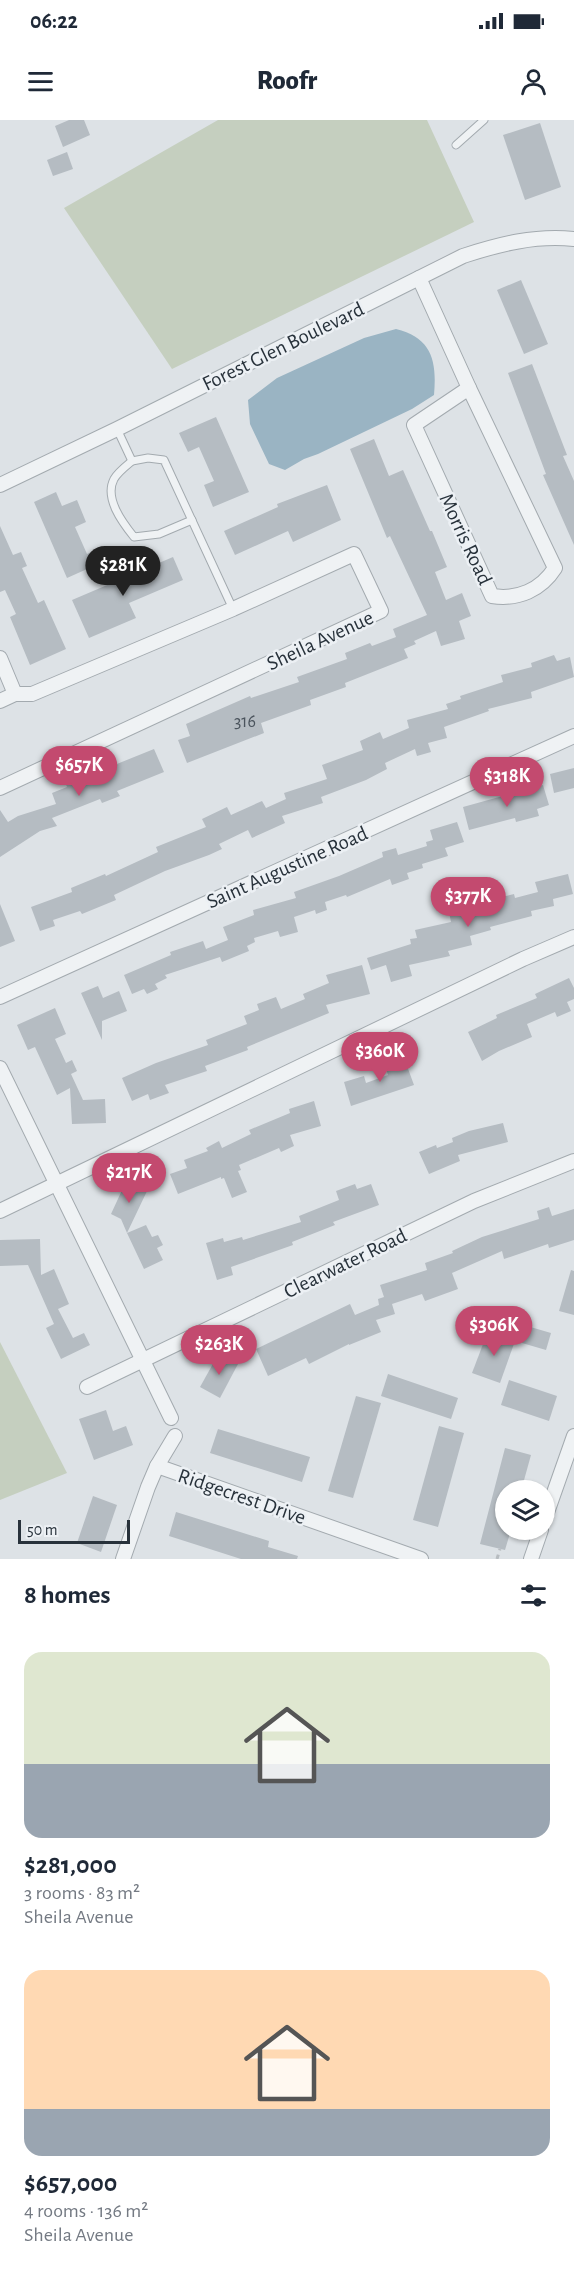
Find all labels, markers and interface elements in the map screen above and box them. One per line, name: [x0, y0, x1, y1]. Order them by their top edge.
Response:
text: 06:22: [30, 10, 78, 32]
icon: menu: [24, 65, 57, 98]
icon: person: [517, 65, 550, 98]
text: Roofr: [257, 67, 317, 94]
street label: Forest Glen Boulevard: [199, 298, 367, 395]
street label: Morris Road: [435, 490, 496, 588]
pin: $281K: [81, 546, 165, 597]
text: $281K: [99, 555, 147, 575]
street label: Sheila Avenue: [264, 607, 377, 674]
house number: 316: [234, 713, 256, 731]
pin: $657K: [37, 746, 121, 797]
text: $657K: [55, 755, 103, 775]
pin: $318K: [465, 757, 549, 808]
text: $318K: [484, 766, 530, 786]
street label: Saint Augustine Road: [203, 822, 371, 912]
pin: $377K: [426, 877, 510, 928]
text: $377K: [445, 886, 491, 906]
pin: $360K: [338, 1032, 422, 1083]
text: $360K: [355, 1041, 405, 1061]
pin: $217K: [87, 1153, 171, 1204]
text: $217K: [106, 1162, 152, 1182]
street label: Clearwater Road: [280, 1225, 410, 1302]
pin: $306K: [452, 1306, 536, 1357]
text: $306K: [469, 1315, 519, 1335]
pin: $263K: [177, 1325, 261, 1376]
text: $263K: [195, 1334, 243, 1354]
street label: Ridgecrest Drive: [175, 1465, 308, 1528]
map controls: [495, 1480, 555, 1540]
button: layers: [495, 1480, 555, 1540]
scale bar: [18, 1517, 130, 1544]
text: 50 m: [27, 1522, 58, 1538]
icon: filters: [517, 1579, 550, 1612]
text: 8 homes: [24, 1582, 111, 1608]
icon: home: [233, 1691, 341, 1799]
text: $281,000: [24, 1852, 117, 1878]
text: 3 rooms · 83 m²: [24, 1883, 140, 1903]
text: Sheila Avenue: [24, 1907, 133, 1927]
icon: home: [233, 2009, 341, 2117]
text: $657,000: [24, 2170, 117, 2196]
text: 4 rooms · 136 m²: [24, 2201, 148, 2221]
text: Sheila Avenue: [24, 2225, 133, 2245]

